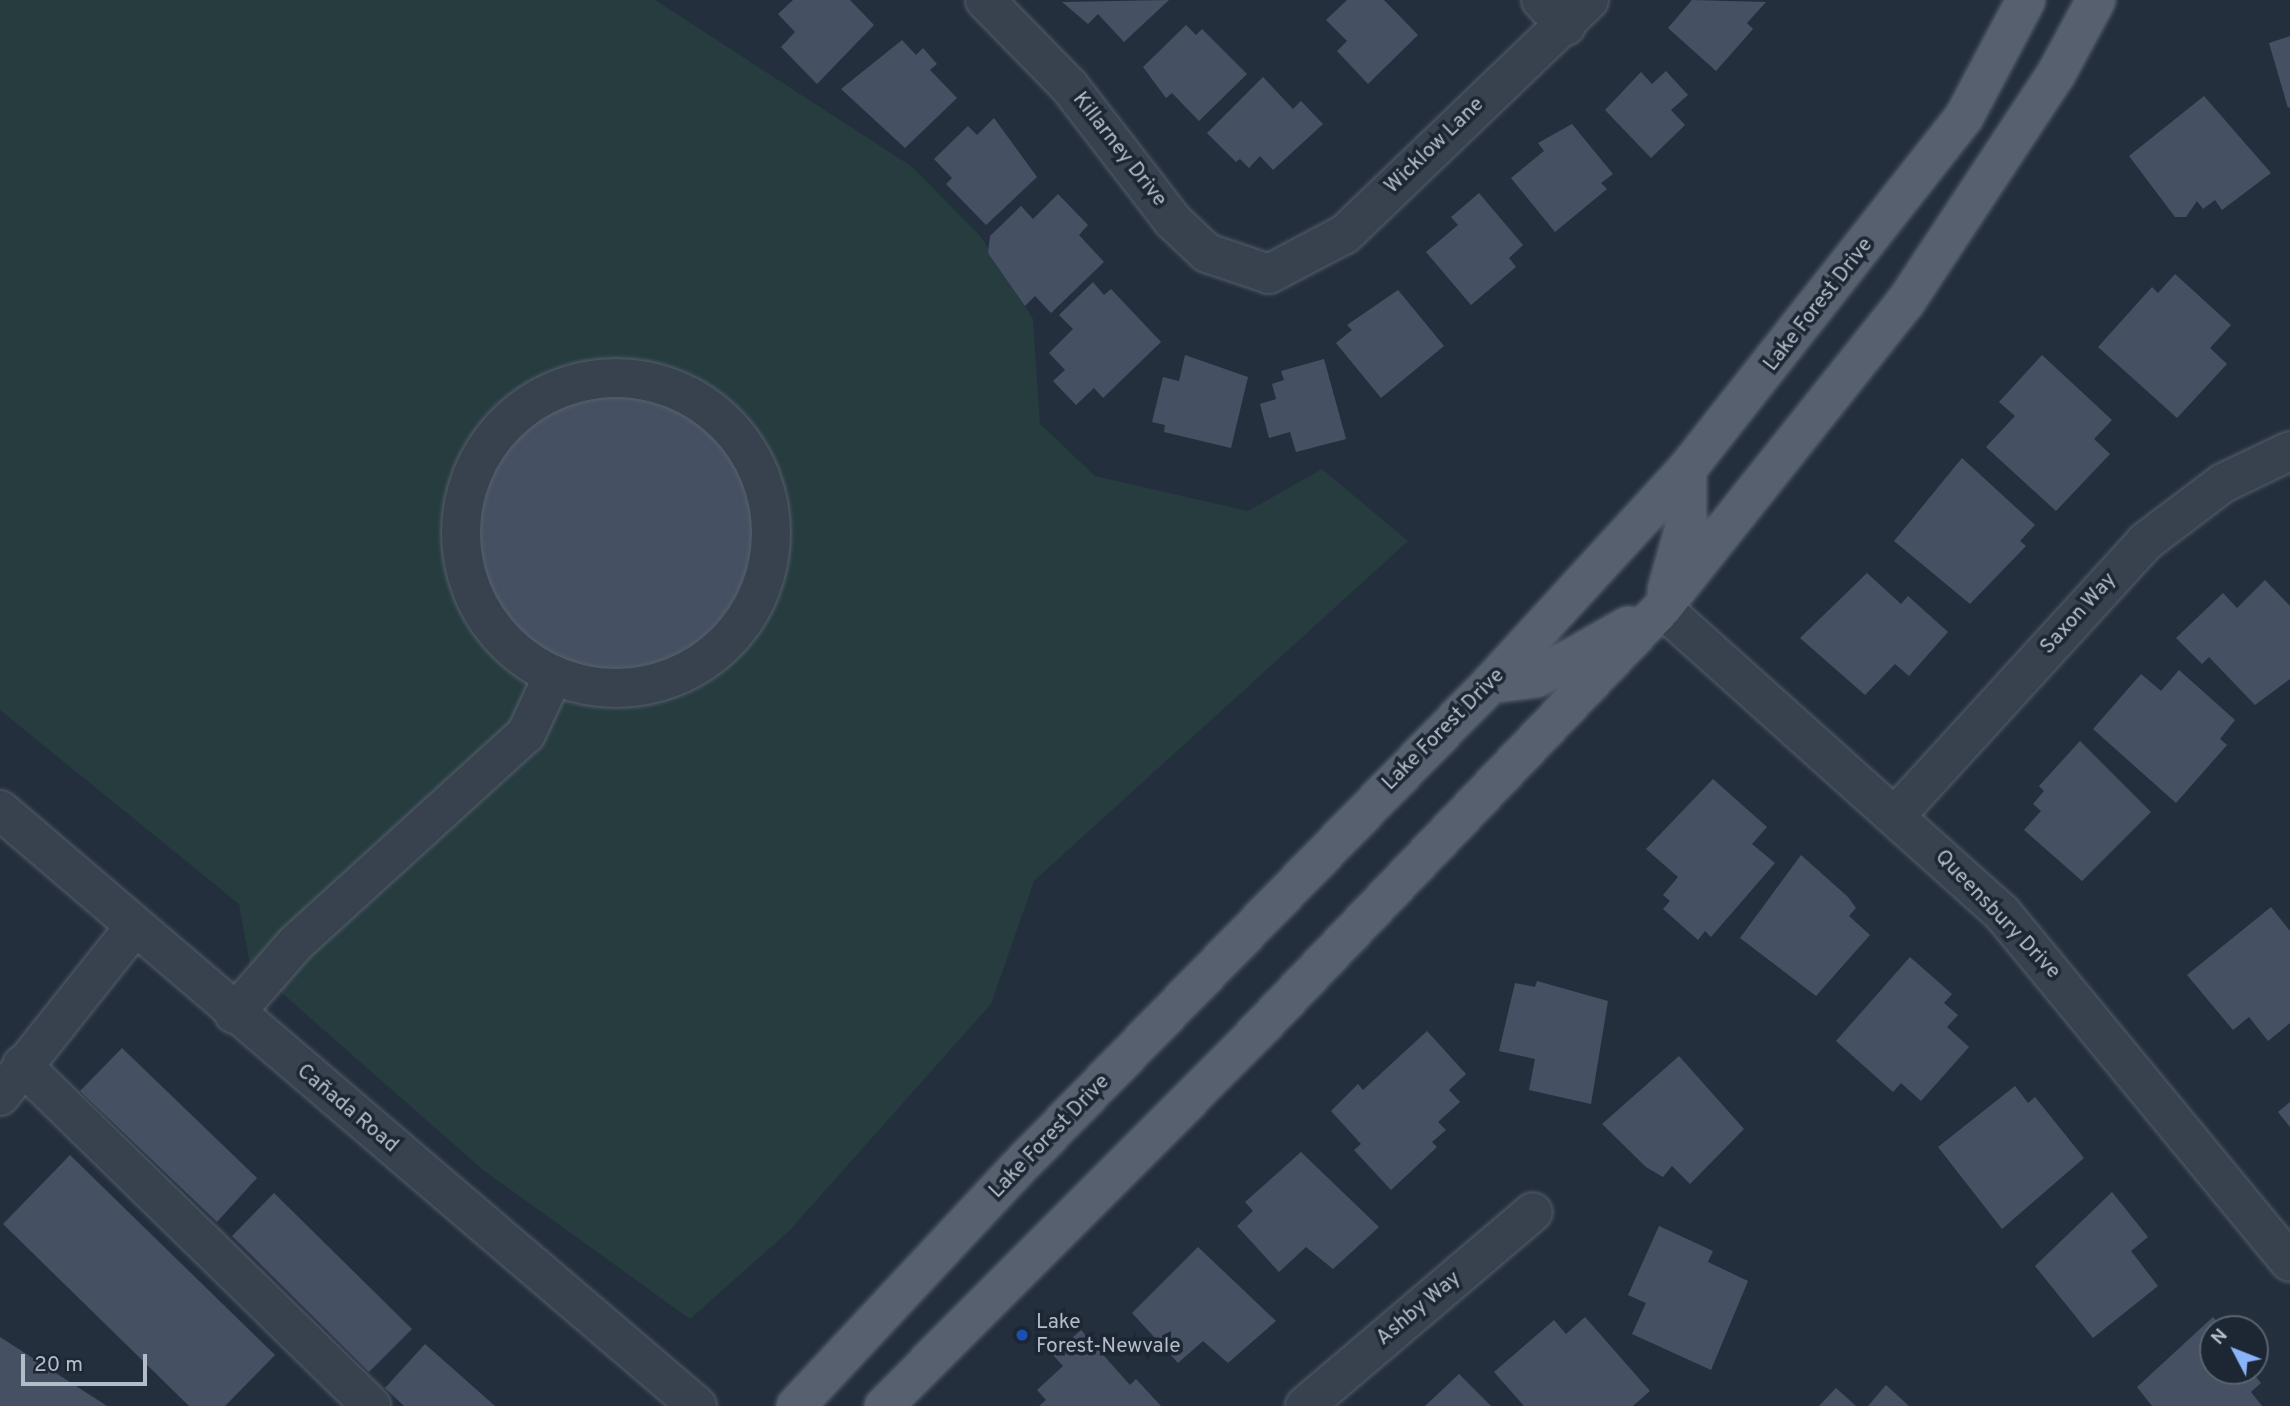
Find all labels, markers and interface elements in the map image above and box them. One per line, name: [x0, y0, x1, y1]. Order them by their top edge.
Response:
street label: Killarney Drive: [1066, 88, 1172, 212]
street label: Wicklow Lane: [1380, 92, 1490, 200]
street label: Lake Forest Drive: [1759, 233, 1879, 377]
street label: Saxon Way: [2036, 568, 2122, 660]
street label: Lake Forest Drive: [1378, 664, 1510, 796]
street label: Queensbury Drive: [1929, 845, 2065, 985]
street label: Cañada Road: [291, 1059, 403, 1159]
street label: Lake Forest Drive: [985, 1070, 1115, 1204]
street label: Ashby Way: [1372, 1266, 1466, 1352]
place label: Lake Forest-Newvale: [1036, 1310, 1180, 1360]
north arrow: [2199, 1315, 2269, 1385]
text: N: [2206, 1324, 2233, 1350]
marker: Lake Forest-Newvale: [1014, 1327, 1030, 1343]
scale bar: [24, 1340, 150, 1384]
text: 20 m: [34, 1352, 83, 1379]

